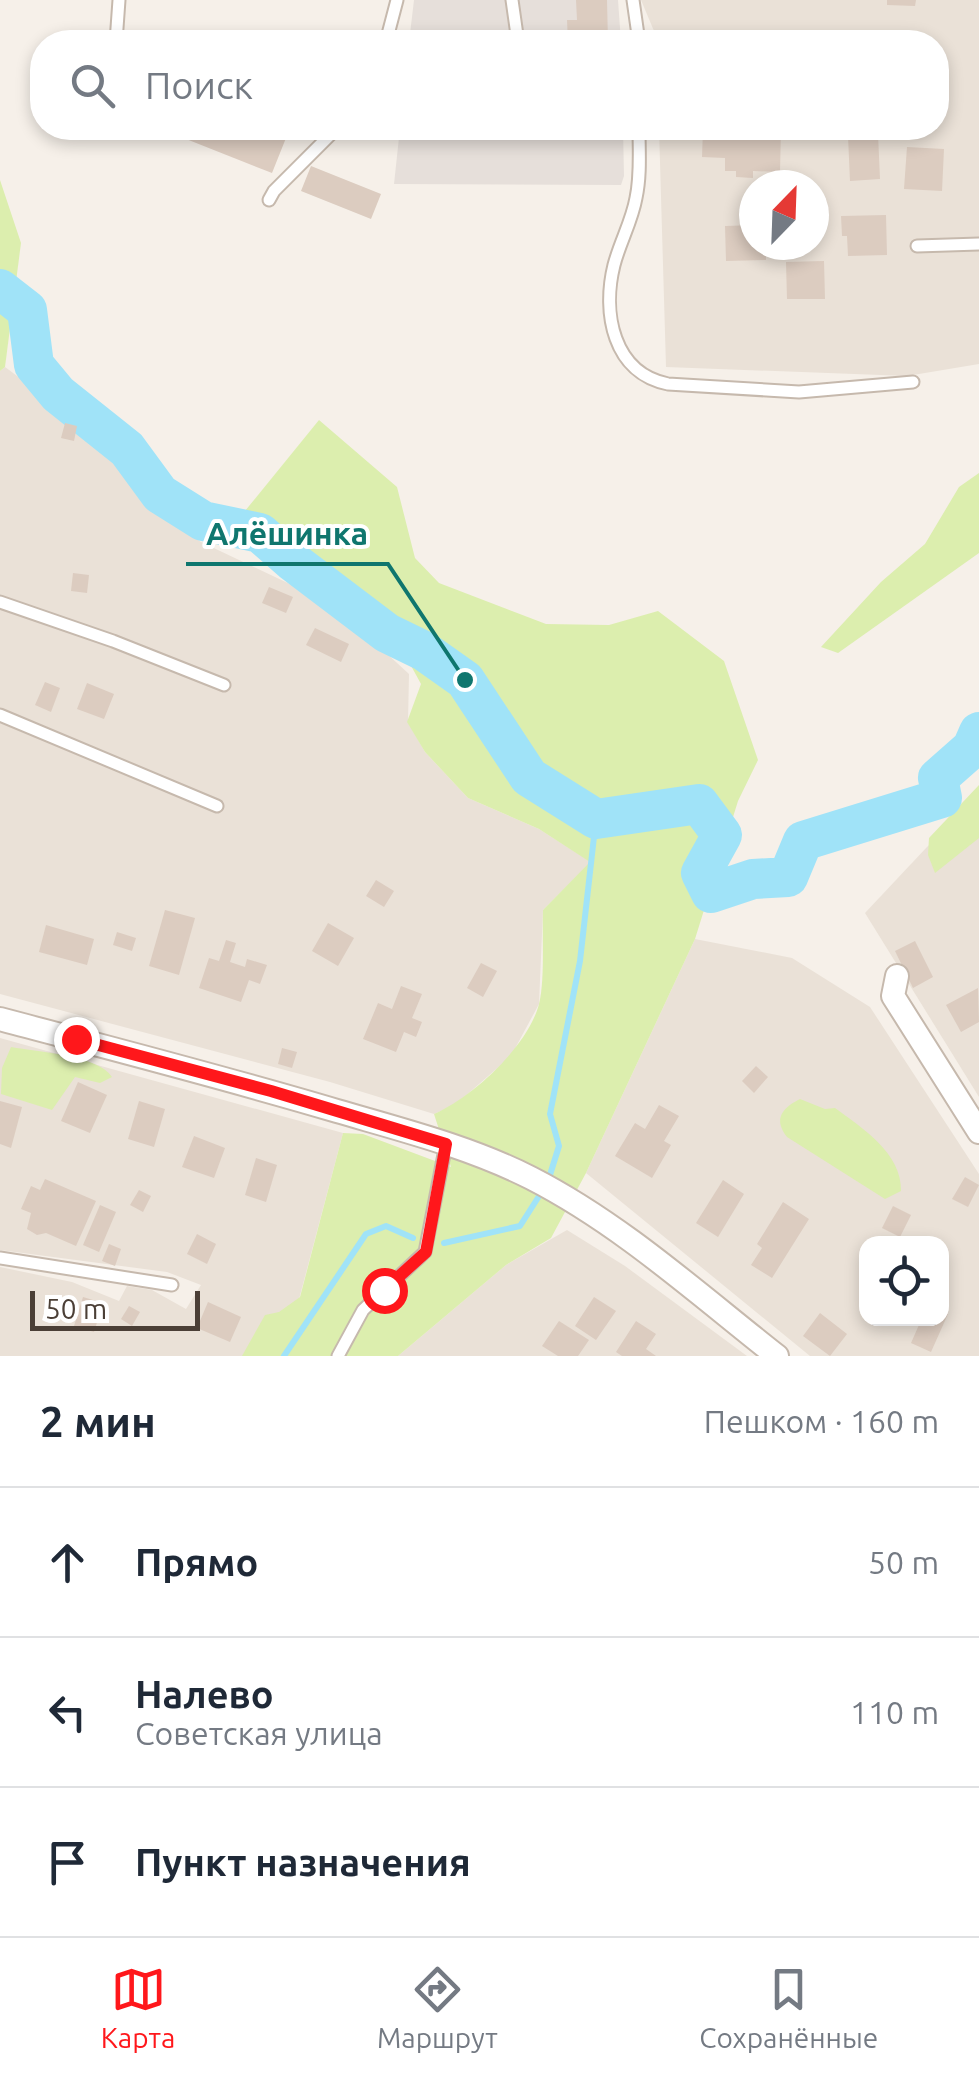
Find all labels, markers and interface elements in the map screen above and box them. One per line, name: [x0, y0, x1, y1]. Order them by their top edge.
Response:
search box: [30, 30, 949, 140]
icon: search: [65, 58, 120, 113]
text: Поиск: [145, 64, 253, 106]
north arrow: [739, 170, 829, 260]
callout: Алёшинка: [186, 502, 388, 564]
text: Алёшинка: [206, 515, 368, 551]
route end: [54, 1017, 100, 1063]
map controls: [859, 1236, 949, 1326]
button: locate: [859, 1236, 949, 1326]
route start: [362, 1268, 408, 1314]
scale bar: [30, 1286, 200, 1330]
text: 50 m: [45, 1293, 107, 1324]
text: 2 мин: [40, 1398, 156, 1445]
text: Пешком · 160 m: [704, 1403, 939, 1439]
icon: ahead: [40, 1535, 95, 1590]
text: Прямо: [135, 1541, 258, 1583]
text: 50 m: [868, 1544, 939, 1580]
text: Налево: [135, 1673, 274, 1715]
icon: left: [40, 1685, 95, 1740]
text: 110 m: [850, 1694, 939, 1730]
text: Советская улица: [135, 1715, 383, 1751]
icon: arrive: [40, 1835, 95, 1890]
text: Пункт назначения: [135, 1841, 471, 1883]
tab: Карта: [101, 1962, 175, 2053]
tab: Маршрут: [377, 1962, 498, 2053]
tab: Сохранённые: [699, 1962, 878, 2053]

